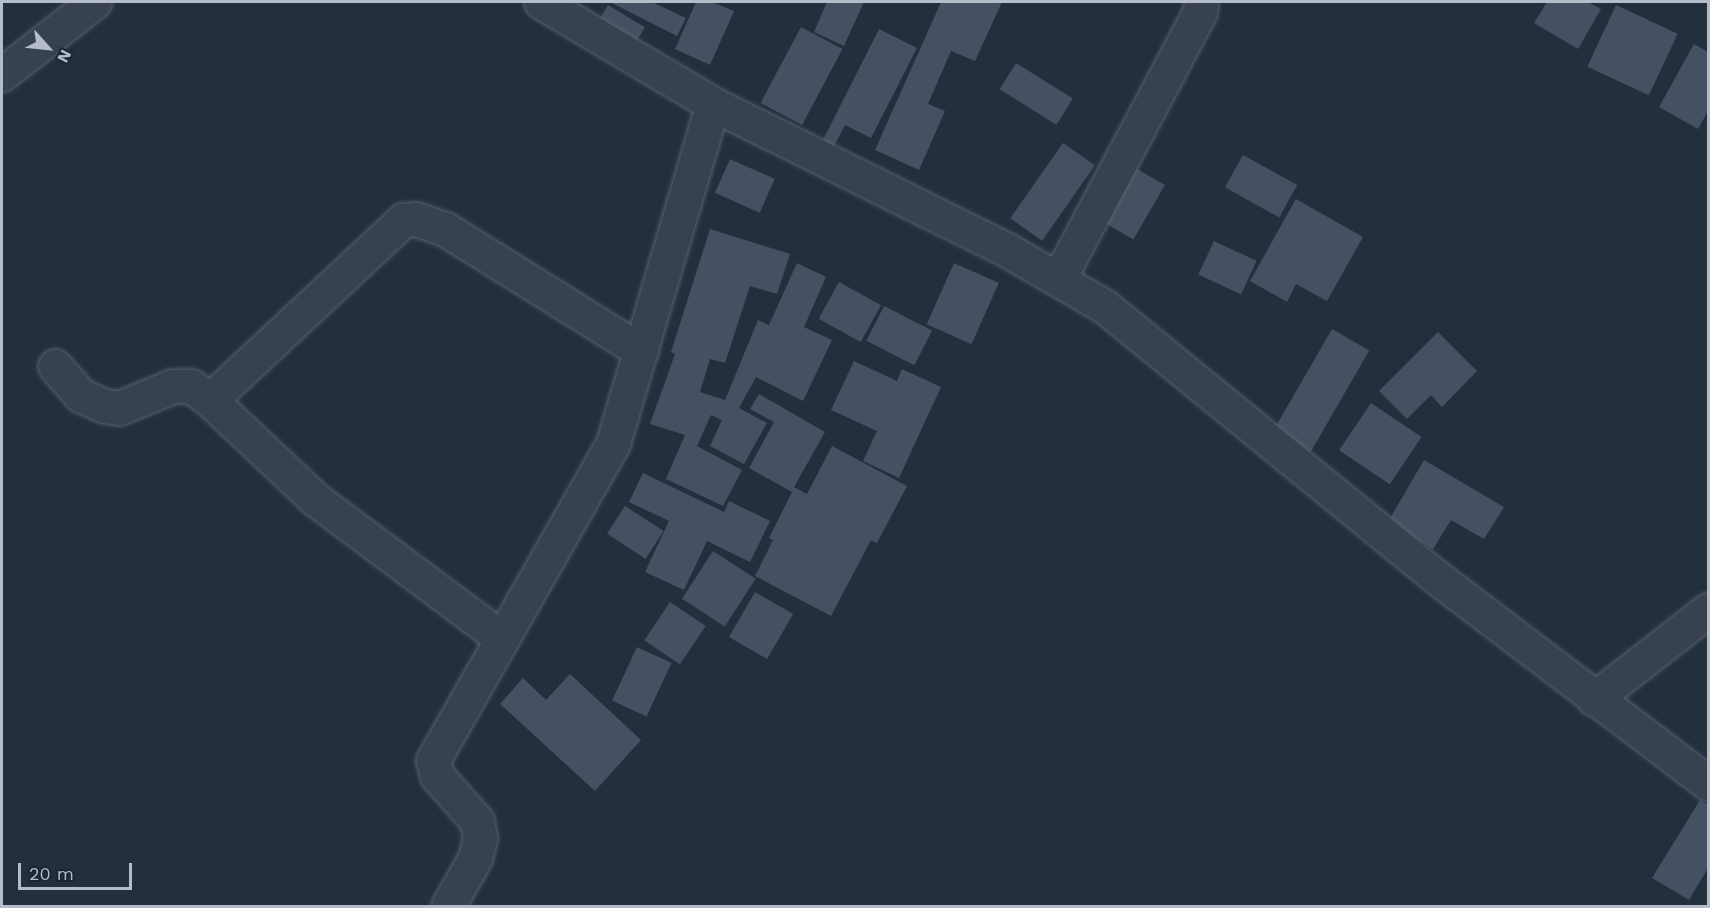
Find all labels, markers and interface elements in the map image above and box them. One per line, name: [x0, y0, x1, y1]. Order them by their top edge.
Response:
north arrow: [18, 18, 78, 78]
text: N: [53, 47, 76, 66]
scale bar: [21, 851, 135, 889]
text: 20 m: [29, 863, 74, 884]

